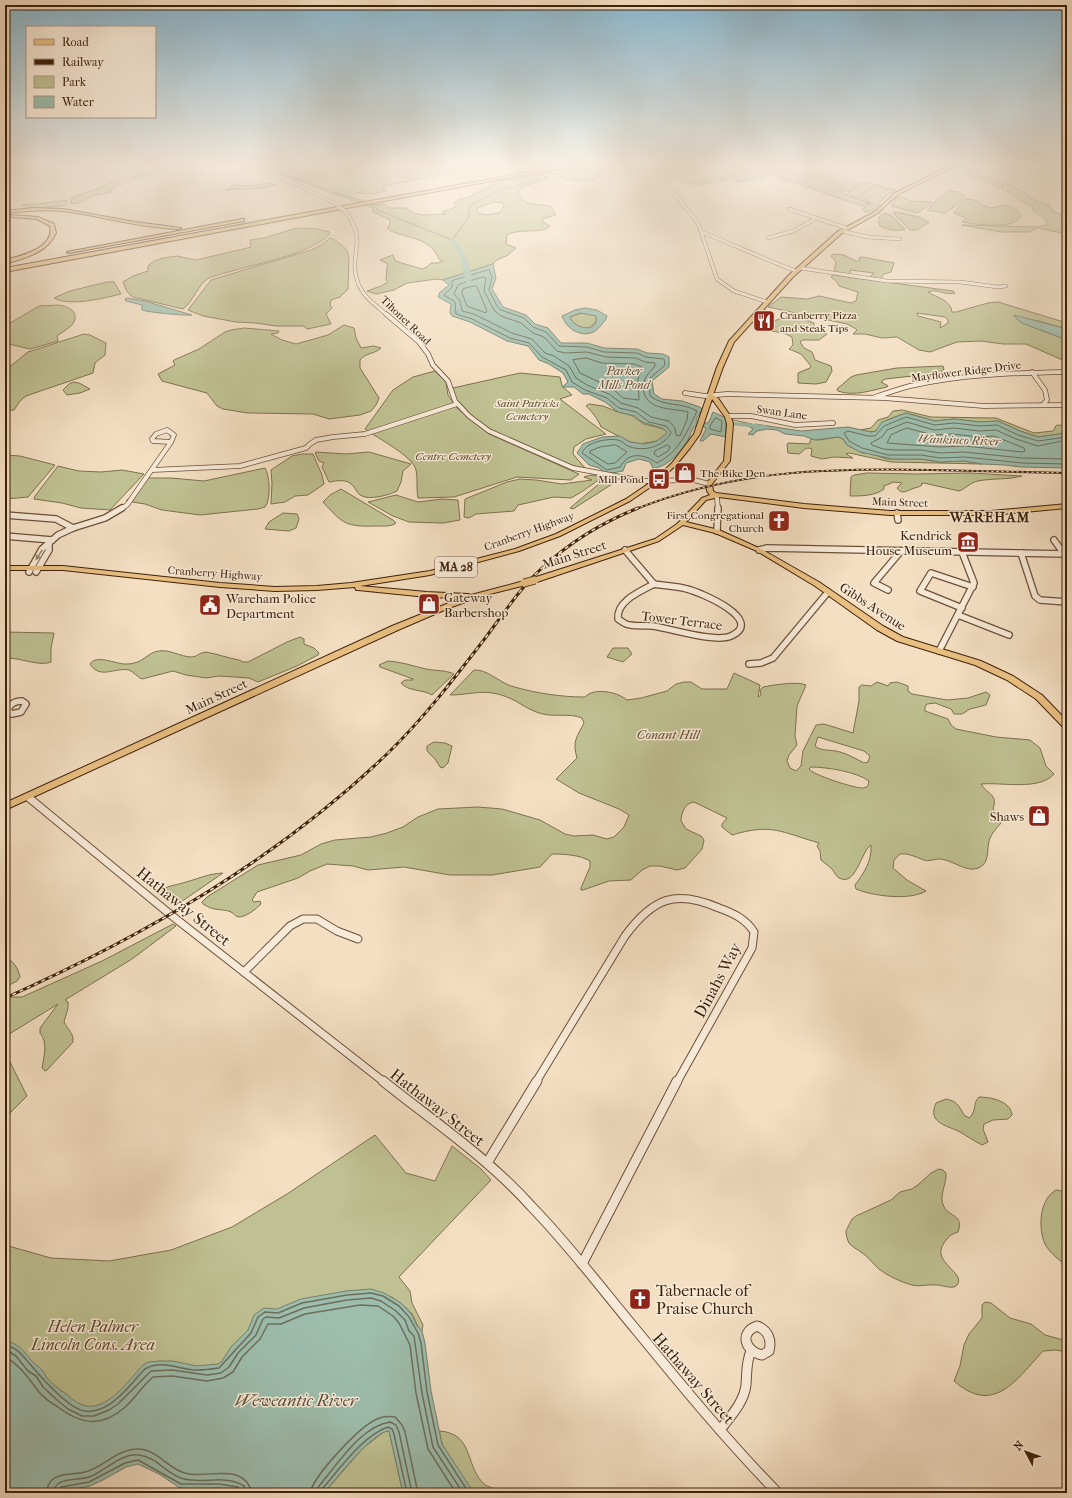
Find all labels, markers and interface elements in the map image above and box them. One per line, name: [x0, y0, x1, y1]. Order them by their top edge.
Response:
legend: [26, 26, 156, 118]
text: Road: [62, 35, 89, 49]
text: Railway: [62, 55, 104, 69]
text: Park: [62, 75, 87, 89]
text: Water: [61, 95, 95, 109]
street label: Tihonet Road: [378, 293, 434, 348]
restaurant icon: Cranberry Pizza and Steak Tips: [751, 308, 777, 334]
place label: Cranberry Pizza and Steak Tips: [780, 309, 858, 335]
street label: Mayflower Ridge Drive: [910, 358, 1022, 385]
water label: Parker Mills Pond: [597, 364, 652, 392]
park label: Saint Patricks Cemetery: [494, 397, 559, 423]
street label: Swan Lane: [756, 403, 809, 423]
water label: Wankinco River: [918, 432, 1002, 448]
park label: Centre Cemetery: [415, 450, 491, 463]
shop icon: The Bike Den: [672, 460, 698, 486]
bus stop icon: Mill Pond: [646, 466, 672, 492]
place label: The Bike Den: [700, 467, 766, 480]
place label: Mill Pond: [598, 473, 645, 486]
street label: Main Street: [872, 495, 928, 510]
church icon: First Congregational Church: [766, 508, 792, 534]
street label: Cranberry Highway: [482, 509, 577, 554]
place label: First Congregational Church: [666, 509, 765, 535]
district label: WAREHAM: [949, 509, 1030, 526]
place label: Kendrick House Museum: [866, 528, 952, 558]
museum icon: Kendrick House Museum: [955, 529, 981, 555]
street label: Main Street: [540, 537, 608, 572]
one-way arrow: [35, 550, 43, 560]
road number: MA 28: [435, 557, 477, 577]
street label: Cranberry Highway: [167, 564, 264, 583]
street label: Gibbs Avenue: [837, 579, 909, 634]
place label: Gateway Barbershop: [444, 590, 508, 620]
place label: Wareham Police Department: [225, 591, 317, 621]
shop icon: Gateway Barbershop: [416, 591, 442, 617]
public building icon: Wareham Police Department: [197, 592, 223, 618]
street label: Tower Terrace: [641, 608, 724, 633]
street label: Main Street: [183, 675, 250, 717]
park label: Conant Hill: [637, 727, 701, 742]
shop icon: Shaws: [1026, 803, 1052, 829]
place label: Shaws: [990, 809, 1024, 824]
street label: Hathaway Street: [133, 863, 235, 950]
street label: Dinahs Way: [690, 939, 745, 1021]
street label: Hathaway Street: [387, 1065, 489, 1150]
place label: Tabernacle of Praise Church: [656, 1281, 753, 1318]
church icon: Tabernacle of Praise Church: [627, 1286, 653, 1312]
park label: Helen Palmer Lincoln Cons. Area: [30, 1317, 155, 1354]
street label: Hathaway Street: [649, 1329, 739, 1428]
water label: Weweantic River: [235, 1390, 359, 1410]
north arrow: [1006, 1432, 1046, 1472]
text: N: [1011, 1438, 1027, 1453]

